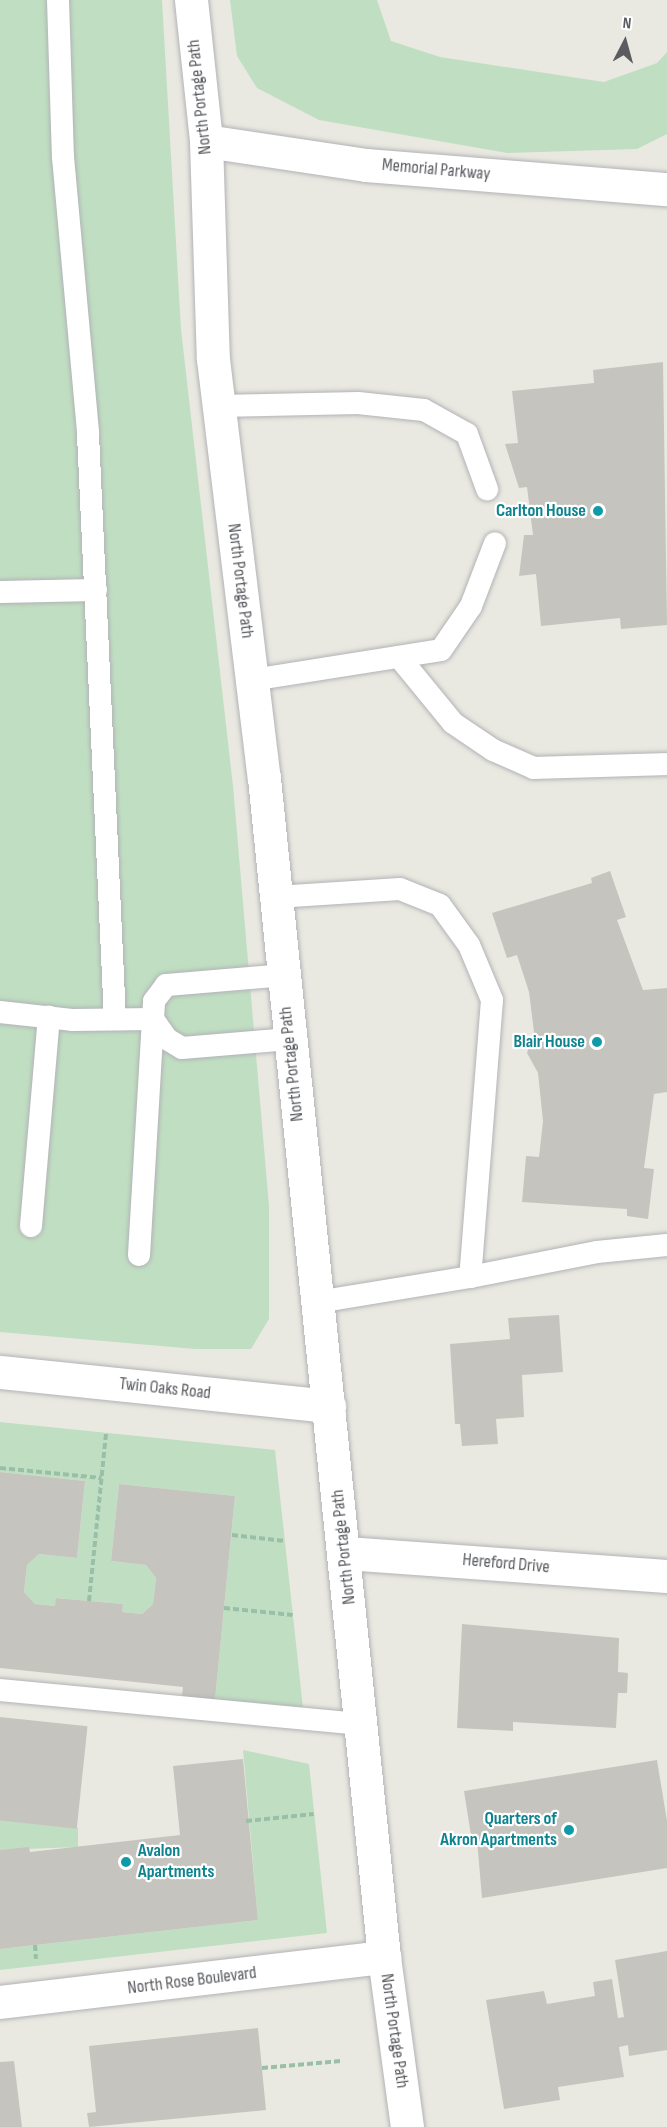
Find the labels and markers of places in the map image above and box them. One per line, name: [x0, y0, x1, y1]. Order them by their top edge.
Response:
place label: Carlton House: [496, 500, 586, 522]
marker: Carlton House: [591, 504, 605, 518]
place label: Blair House: [514, 1031, 585, 1053]
marker: Blair House: [590, 1035, 604, 1049]
place label: Quarters of Akron Apartments: [440, 1809, 557, 1852]
marker: Quarters of Akron Apartments: [562, 1823, 576, 1837]
place label: Avalon Apartments: [138, 1841, 214, 1884]
marker: Avalon Apartments: [119, 1855, 133, 1869]

